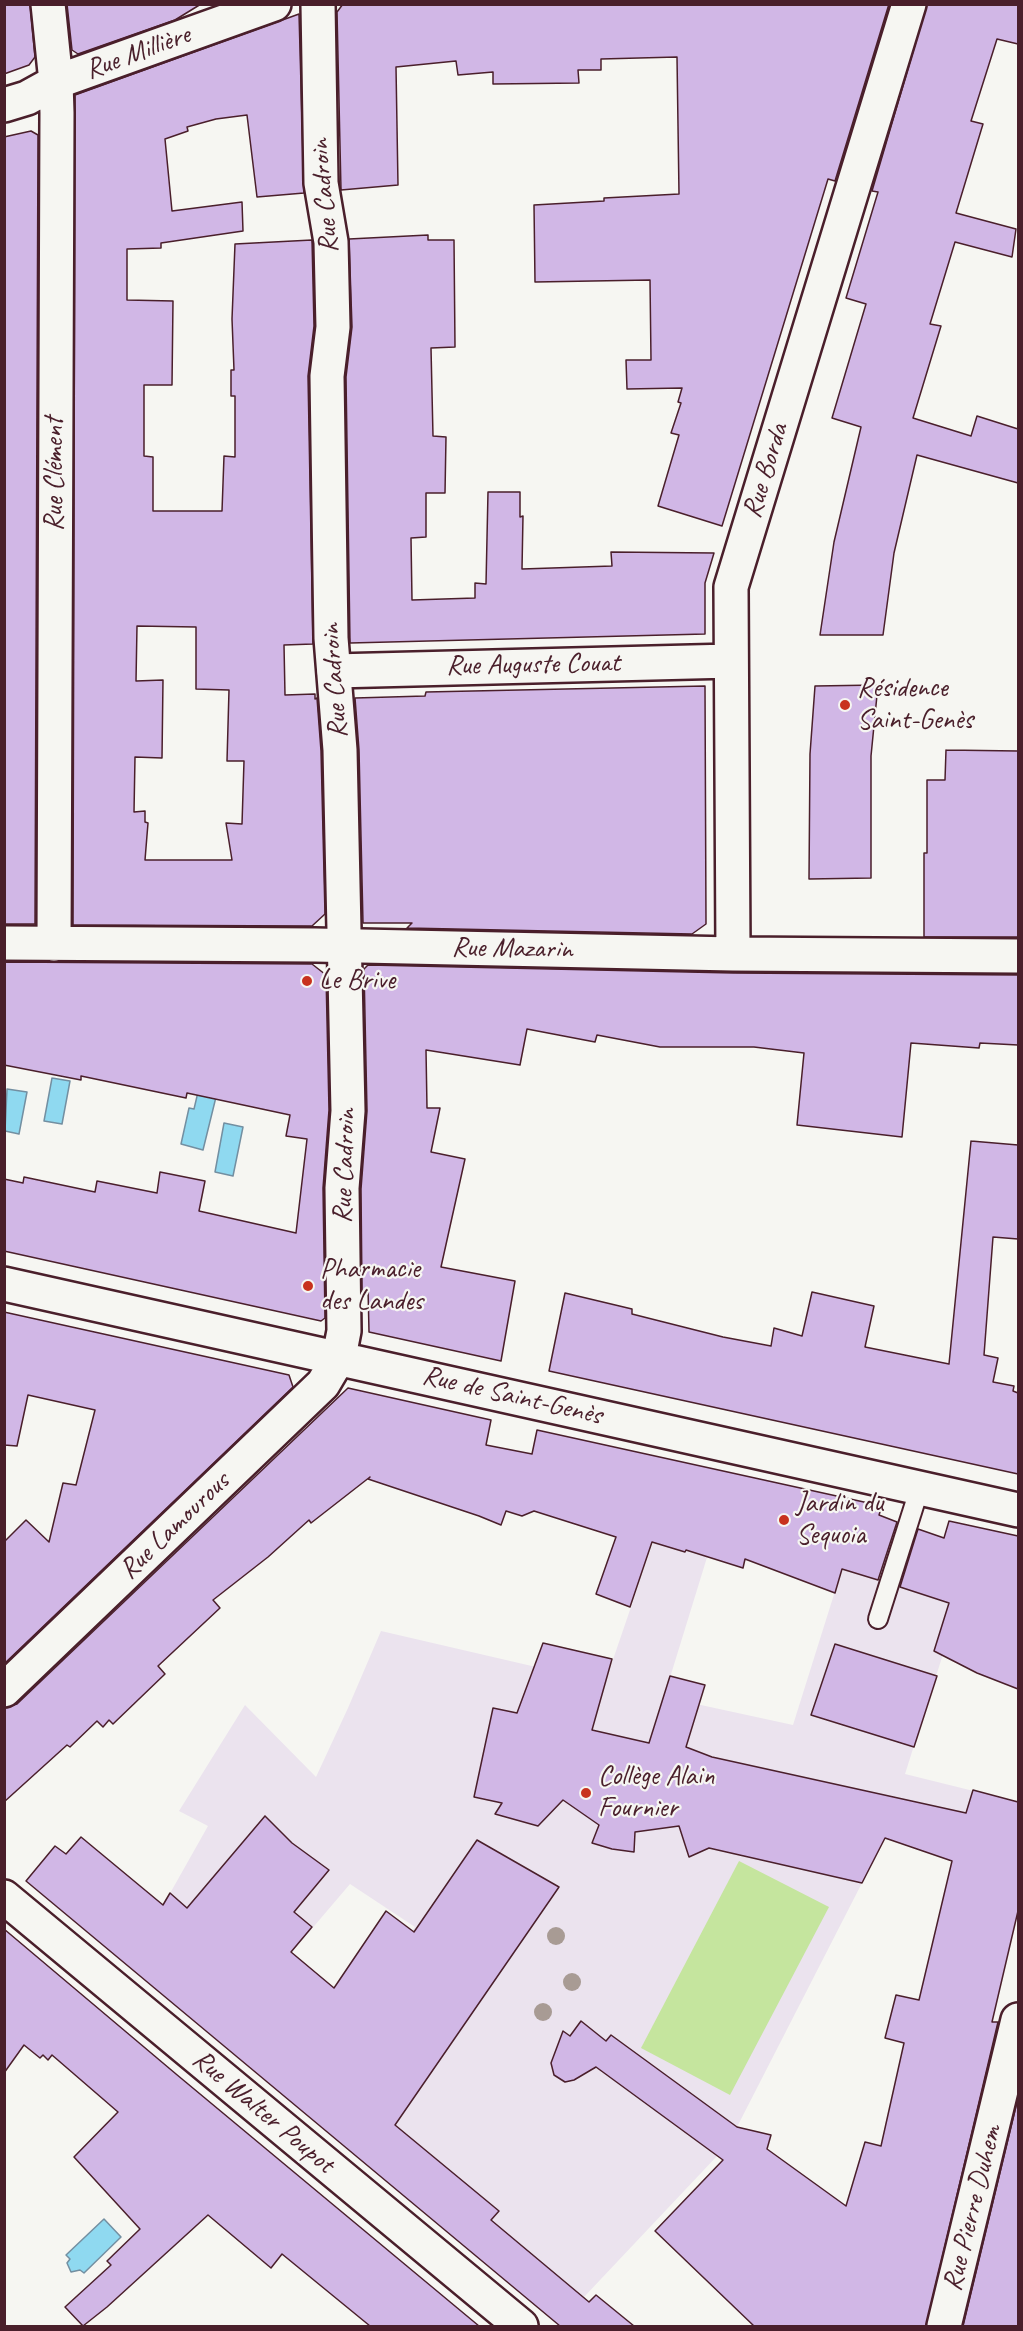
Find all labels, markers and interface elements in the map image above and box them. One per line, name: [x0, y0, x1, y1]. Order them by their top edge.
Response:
street label: Rue Millière: [81, 19, 195, 87]
street label: Rue Cadroin: [303, 137, 347, 255]
street label: Rue Clément: [38, 417, 72, 531]
street label: Rue Borda: [736, 420, 796, 522]
street label: Rue Cadroin: [314, 623, 356, 739]
street label: Rue Auguste Couat: [446, 647, 620, 683]
place label: Résidence Saint-Genès: [857, 672, 973, 738]
marker: Résidence Saint-Genès: [838, 698, 852, 712]
street label: Rue Mazarin: [451, 931, 573, 967]
place label: Le Brive: [319, 964, 395, 998]
marker: Le Brive: [300, 974, 314, 988]
street label: Rue Cadroin: [326, 1108, 364, 1224]
place label: Pharmacie des Landes: [320, 1253, 423, 1319]
marker: Pharmacie des Landes: [301, 1279, 315, 1293]
street label: Rue de Saint-Genès: [419, 1359, 605, 1433]
street label: Rue Lamourous: [113, 1465, 237, 1587]
place label: Jardin du Sequoia: [796, 1487, 883, 1553]
marker: Jardin du Sequoia: [777, 1513, 791, 1527]
place label: Collège Alain Fournier: [598, 1760, 714, 1826]
marker: Collège Alain Fournier: [579, 1786, 593, 1800]
street label: Rue Walter Poupot: [185, 2043, 341, 2181]
street label: Rue Pierre Duhem: [936, 2122, 1010, 2294]

